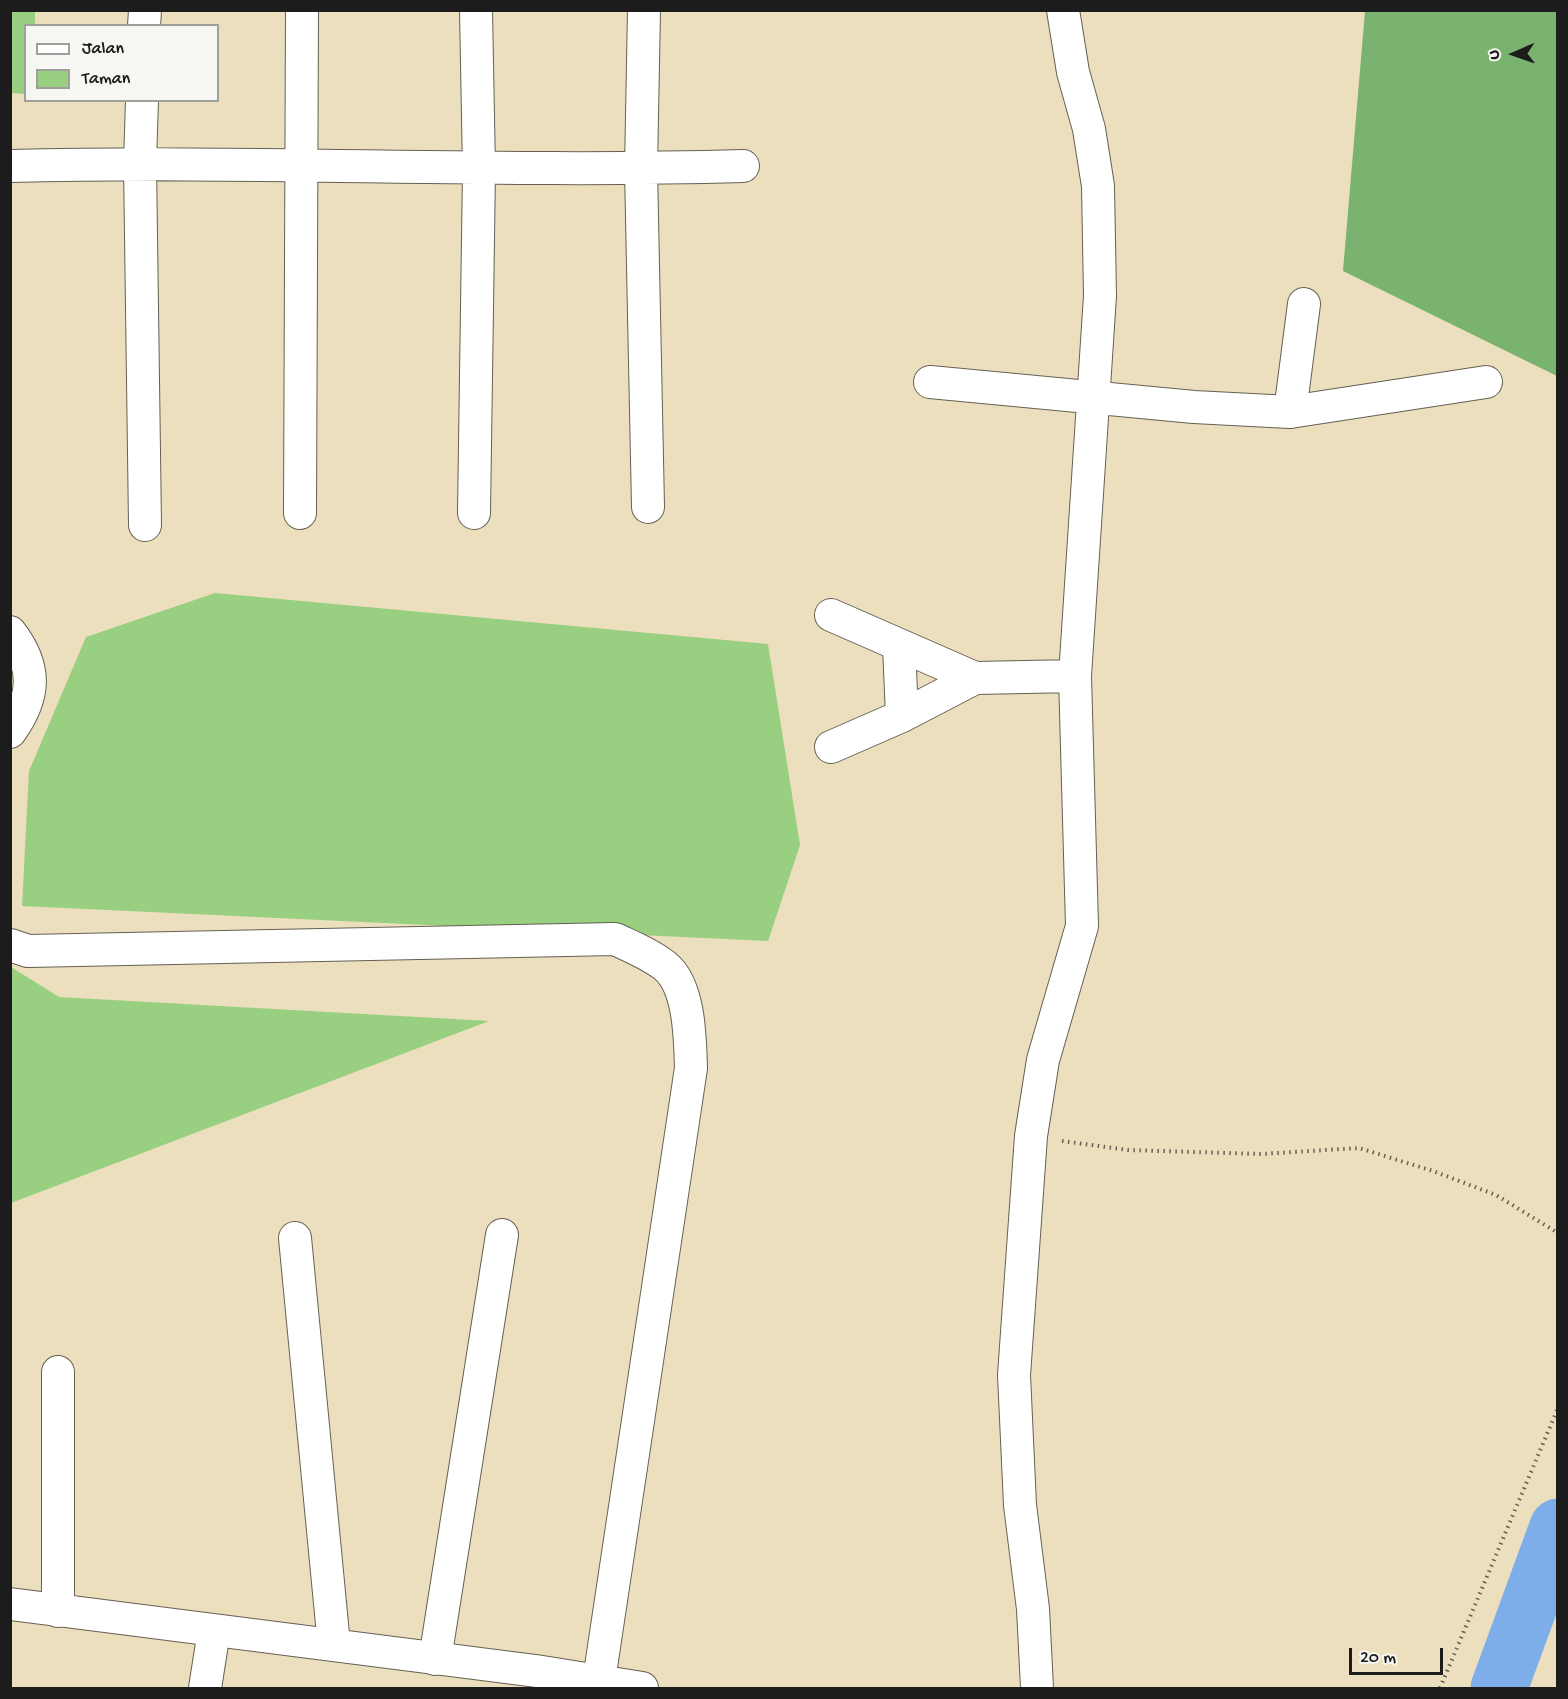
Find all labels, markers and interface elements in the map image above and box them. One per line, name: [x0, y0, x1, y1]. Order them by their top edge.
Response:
legend: [24, 24, 219, 102]
north arrow: [1484, 24, 1544, 84]
text: Jalan: [82, 39, 124, 60]
text: U: [1486, 50, 1505, 60]
text: Taman: [82, 69, 130, 90]
scale bar: [1352, 1636, 1446, 1674]
text: 20 m: [1360, 1648, 1396, 1669]

